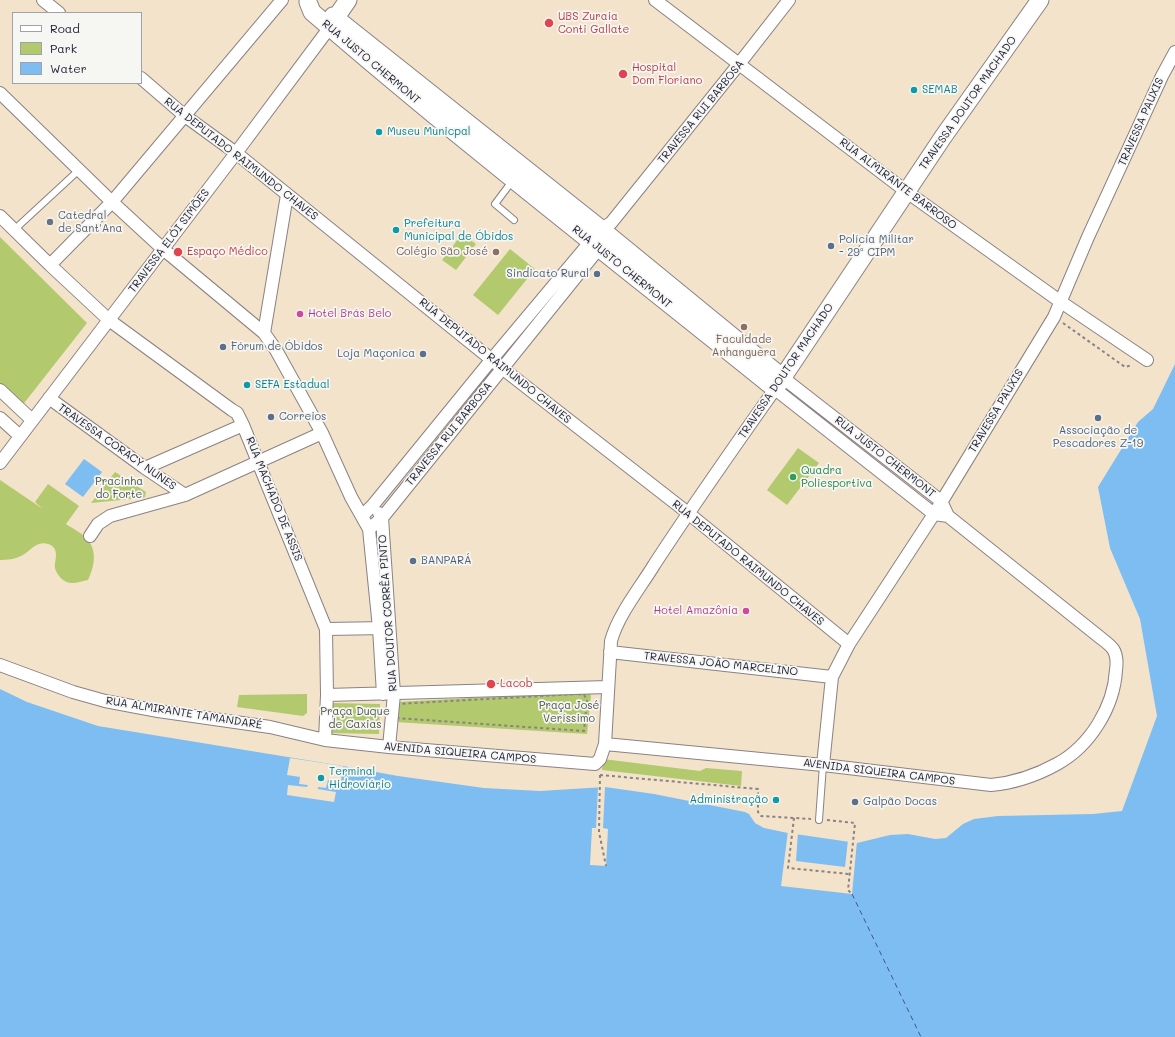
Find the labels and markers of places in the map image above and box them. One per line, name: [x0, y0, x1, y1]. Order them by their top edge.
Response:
place label: UBS Zuraia Conti Gallate: [558, 10, 629, 36]
marker: UBS Zuraia Conti Gallate: [543, 17, 555, 29]
place label: Hospital Dom Floriano: [632, 61, 702, 87]
marker: Hospital Dom Floriano: [617, 68, 629, 80]
place label: SEMAB: [922, 83, 958, 97]
marker: SEMAB: [909, 85, 919, 95]
place label: Museu Municpal: [387, 125, 471, 139]
marker: Museu Municpal: [374, 127, 384, 137]
place label: Catedral de Sant'Ana: [58, 209, 122, 235]
marker: Catedral de Sant'Ana: [45, 217, 55, 227]
place label: Prefeitura Municipal de Óbidos: [404, 217, 513, 243]
marker: Prefeitura Municipal de Óbidos: [391, 225, 401, 235]
place label: Polícia Militar - 29ª CIPM: [839, 233, 914, 259]
marker: Polícia Militar - 29ª CIPM: [826, 241, 836, 251]
place label: Espaço Médico: [187, 245, 268, 259]
place label: Colégio São José: [396, 245, 488, 259]
marker: Espaço Médico: [172, 246, 184, 258]
marker: Colégio São José: [491, 247, 501, 257]
place label: Sindicato Rural: [507, 267, 589, 281]
marker: Sindicato Rural: [592, 269, 602, 279]
place label: Hotel Brás Belo: [308, 307, 391, 321]
marker: Hotel Brás Belo: [295, 309, 305, 319]
marker: Faculdade Anhanguera: [739, 322, 749, 332]
place label: Faculdade Anhanguera: [712, 333, 776, 359]
place label: Fórum de Óbidos: [231, 340, 323, 354]
marker: Fórum de Óbidos: [218, 342, 228, 352]
place label: Loja Maçonica: [337, 347, 415, 361]
marker: Loja Maçonica: [418, 349, 428, 359]
place label: SEFA Estadual: [255, 378, 329, 392]
marker: SEFA Estadual: [242, 380, 252, 390]
place label: Correios: [279, 410, 326, 424]
marker: Correios: [266, 412, 276, 422]
marker: Associação de Pescadores Z-19: [1093, 413, 1103, 423]
place label: Associação de Pescadores Z-19: [1053, 424, 1143, 450]
place label: Quadra Poliesportiva: [801, 464, 872, 490]
marker: Quadra Poliesportiva: [788, 472, 798, 482]
place label: BANPARÁ: [421, 554, 472, 568]
marker: BANPARÁ: [408, 556, 418, 566]
place label: Hotel Amazônia: [654, 604, 738, 618]
marker: Hotel Amazônia: [741, 606, 751, 616]
place label: Lacob: [500, 677, 533, 691]
marker: Lacob: [485, 678, 497, 690]
place label: Terminal Hidroviário: [329, 765, 391, 791]
marker: Terminal Hidroviário: [316, 773, 326, 783]
place label: Administração: [689, 793, 768, 807]
marker: Administração: [771, 795, 781, 805]
place label: Galpão Docas: [863, 795, 937, 809]
marker: Galpão Docas: [850, 797, 860, 807]

